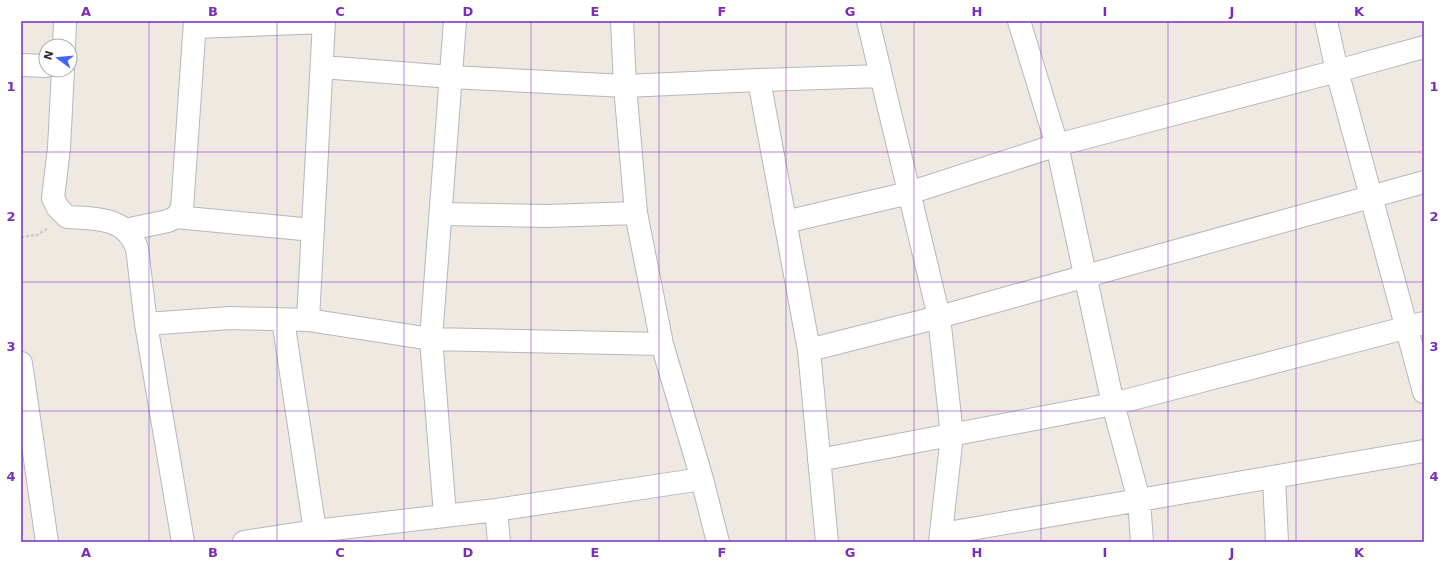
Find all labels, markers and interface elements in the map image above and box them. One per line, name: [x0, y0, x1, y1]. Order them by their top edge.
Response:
text: A: [81, 4, 91, 19]
text: B: [208, 4, 218, 19]
text: C: [335, 4, 345, 19]
text: D: [463, 4, 474, 19]
text: E: [591, 4, 599, 19]
text: F: [718, 4, 726, 19]
text: G: [845, 4, 855, 19]
text: H: [972, 4, 982, 19]
text: I: [1103, 4, 1107, 19]
text: J: [1229, 4, 1234, 19]
text: K: [1354, 4, 1365, 19]
north arrow: [38, 38, 78, 78]
text: N: [41, 49, 56, 62]
text: 1: [6, 79, 16, 94]
text: 1: [1429, 79, 1439, 94]
text: 2: [6, 209, 16, 224]
text: 2: [1429, 209, 1439, 224]
text: 3: [6, 339, 16, 354]
text: 3: [1429, 339, 1439, 354]
text: 4: [6, 469, 16, 484]
text: 4: [1429, 469, 1439, 484]
text: A: [81, 545, 91, 560]
text: B: [208, 545, 218, 560]
text: C: [335, 545, 345, 560]
text: D: [463, 545, 474, 560]
text: E: [591, 545, 599, 560]
text: F: [718, 545, 726, 560]
text: G: [845, 545, 855, 560]
text: H: [972, 545, 982, 560]
text: I: [1103, 545, 1107, 560]
text: J: [1229, 545, 1234, 560]
text: K: [1354, 545, 1365, 560]

